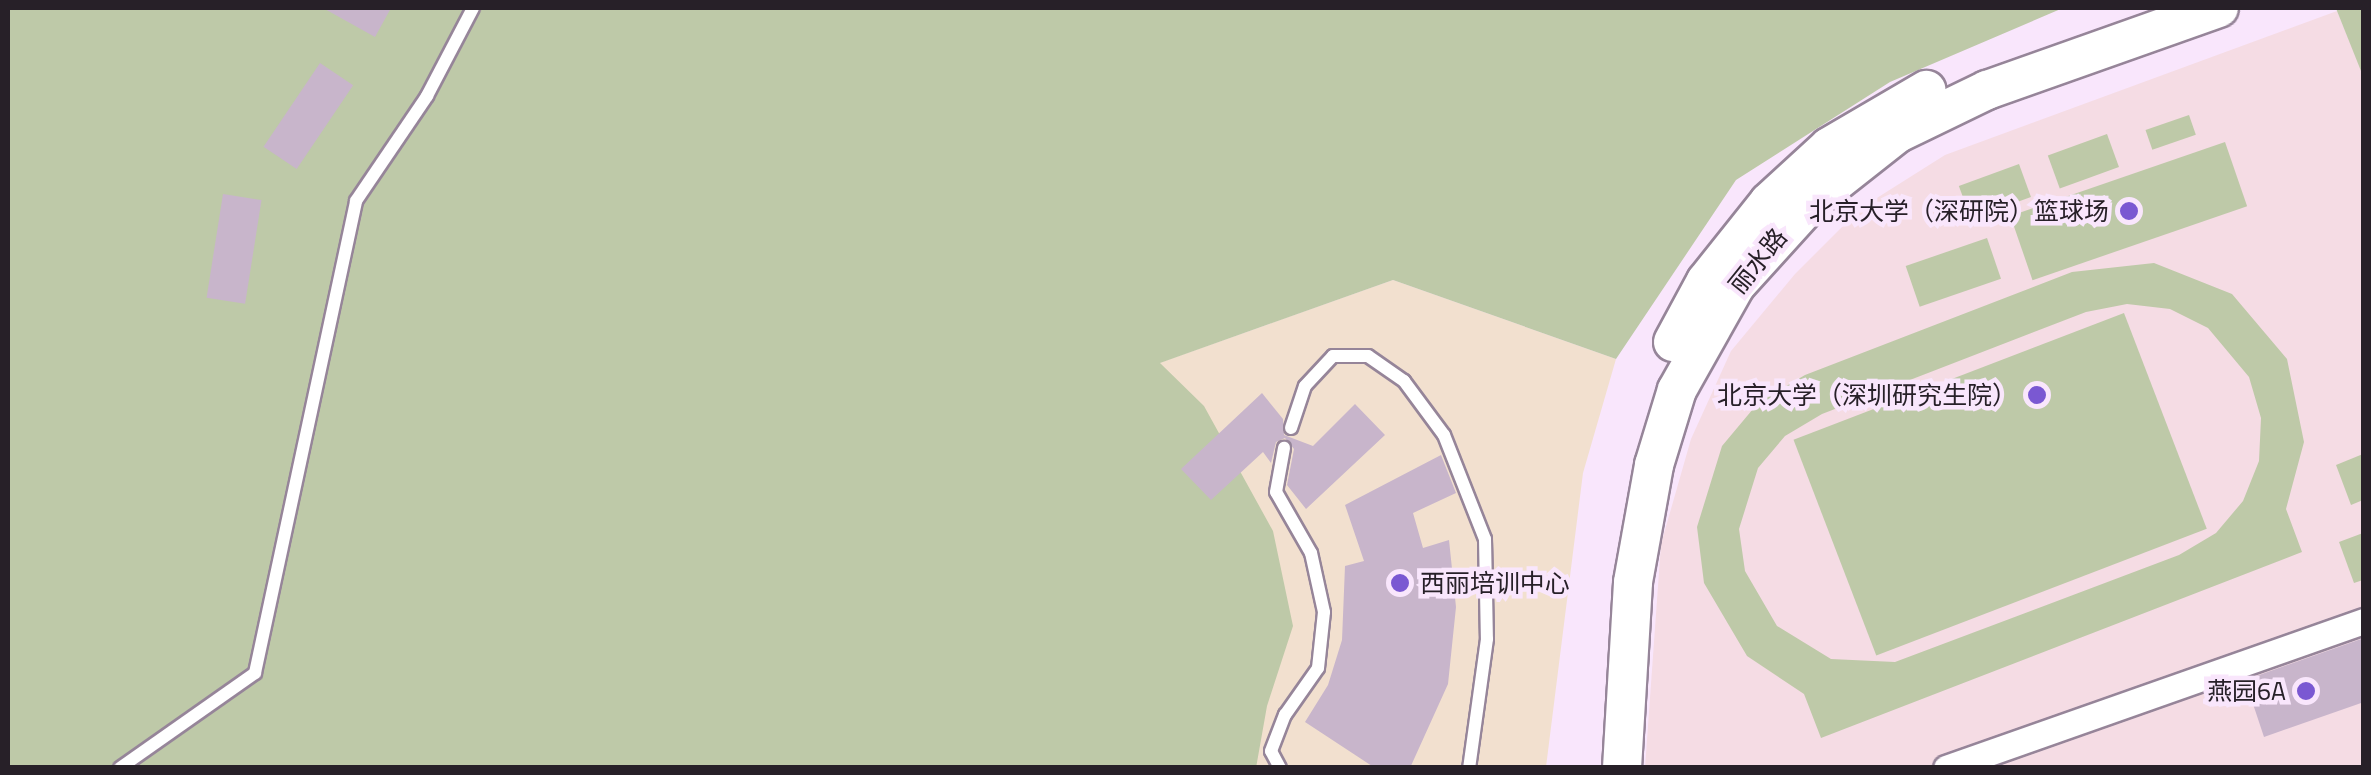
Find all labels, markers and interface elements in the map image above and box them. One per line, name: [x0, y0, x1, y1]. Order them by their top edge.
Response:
place label: 北京大学（深研院）篮球场: [1809, 196, 2109, 226]
marker: 北京大学（深研院）篮球场: [2118, 200, 2140, 222]
street label: 丽水路: [1723, 222, 1793, 300]
place label: 北京大学（深圳研究生院）: [1717, 380, 2017, 410]
marker: 北京大学（深圳研究生院）: [2026, 384, 2048, 406]
place label: 西丽培训中心: [1420, 568, 1570, 598]
marker: 西丽培训中心: [1389, 572, 1411, 594]
place label: 燕园6A: [2207, 676, 2286, 706]
marker: 燕园6A: [2295, 680, 2317, 702]

